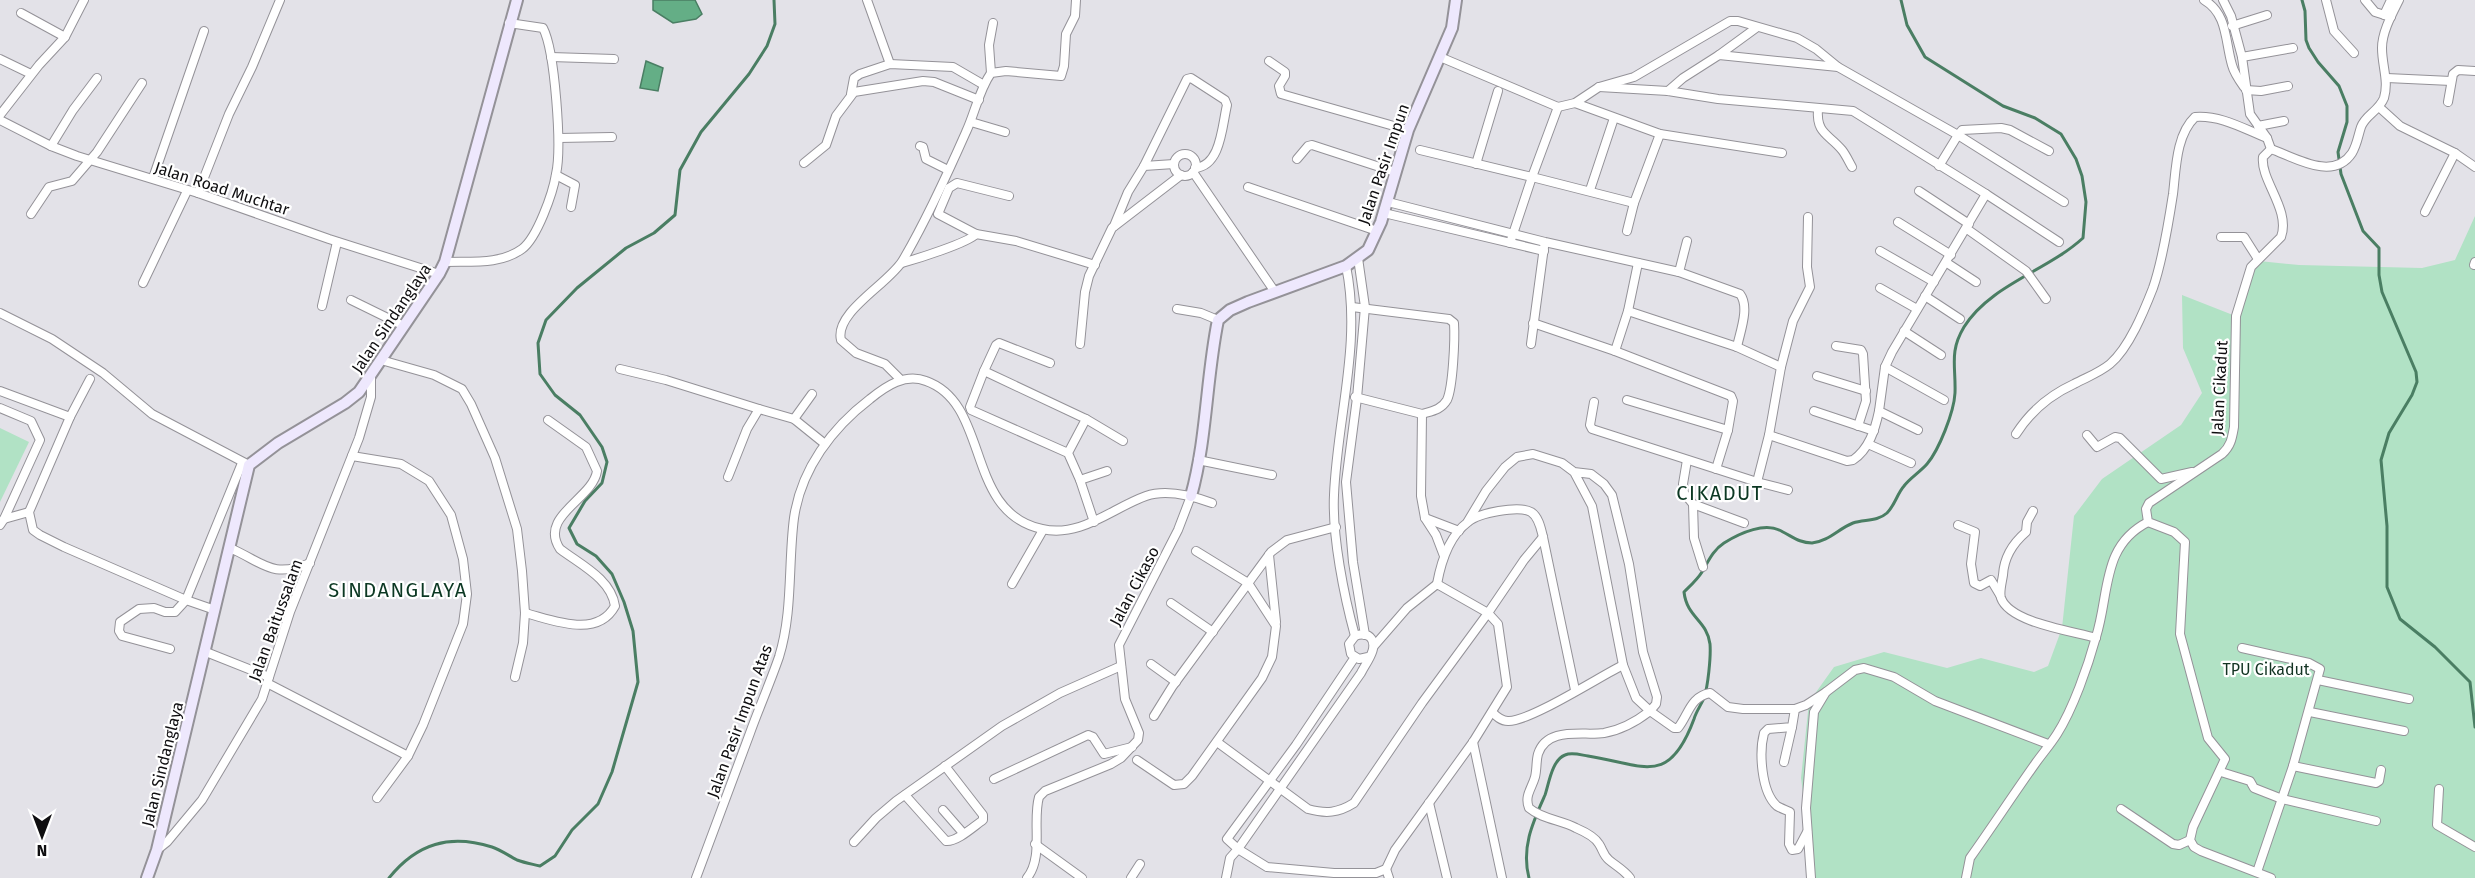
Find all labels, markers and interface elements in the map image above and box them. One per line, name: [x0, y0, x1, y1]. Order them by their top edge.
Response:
street label: Jalan Pasir Impun: [1354, 101, 1413, 227]
street label: Jalan Road Muchtar: [152, 158, 293, 220]
street label: Jalan Sindanglaya: [348, 260, 435, 377]
street label: Jalan Cikadut: [2208, 340, 2231, 436]
district label: CIKADUT: [1676, 481, 1764, 505]
street label: Jalan Cikaso: [1106, 543, 1163, 629]
street label: Jalan Baitussalam: [245, 557, 306, 684]
district label: SINDANGLAYA: [328, 578, 468, 602]
street label: Jalan Pasir Impun Atas: [703, 642, 776, 800]
park label: TPU Cikadut: [2222, 660, 2310, 679]
street label: Jalan Sindanglaya: [138, 700, 187, 829]
north arrow: [12, 806, 72, 866]
text: N: [37, 841, 47, 860]

